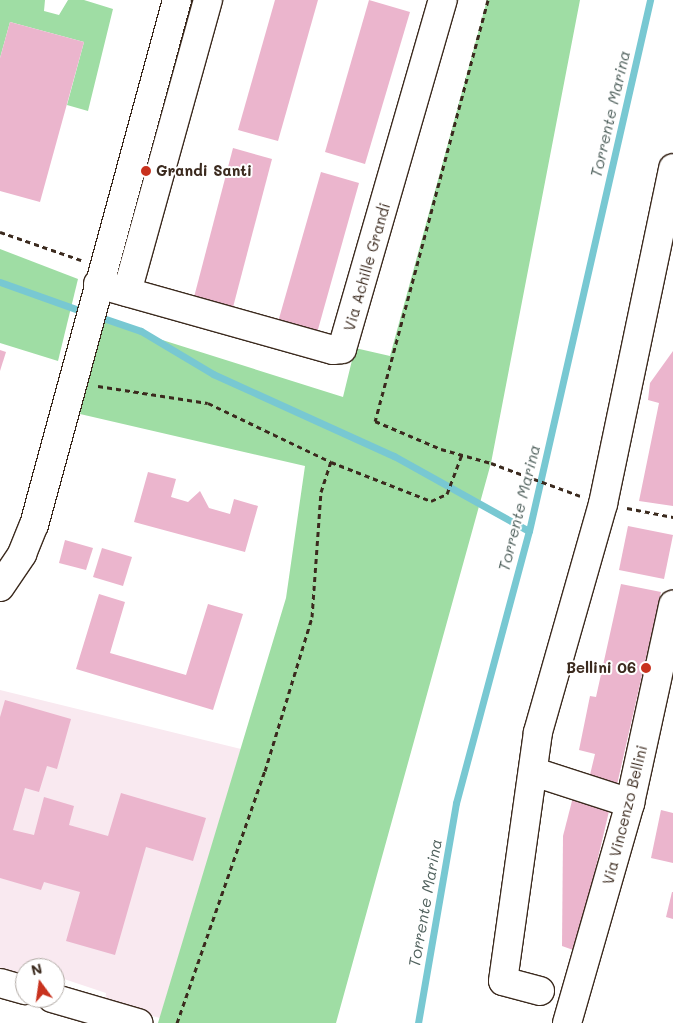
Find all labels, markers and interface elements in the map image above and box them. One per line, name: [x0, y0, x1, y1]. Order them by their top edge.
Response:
water label: Torrente Marina: [586, 49, 634, 179]
place label: Grandi Santi: [156, 162, 252, 180]
marker: Grandi Santi: [140, 165, 152, 177]
street label: Via Achille Grandi: [340, 201, 394, 333]
water label: Torrente Marina: [494, 443, 544, 573]
place label: Bellini 06: [566, 659, 636, 677]
marker: Bellini 06: [640, 662, 652, 674]
street label: Via Vincenzo Bellini: [599, 743, 651, 887]
water label: Torrente Marina: [404, 837, 446, 969]
north arrow: [15, 958, 65, 1008]
text: N: [29, 958, 44, 979]

